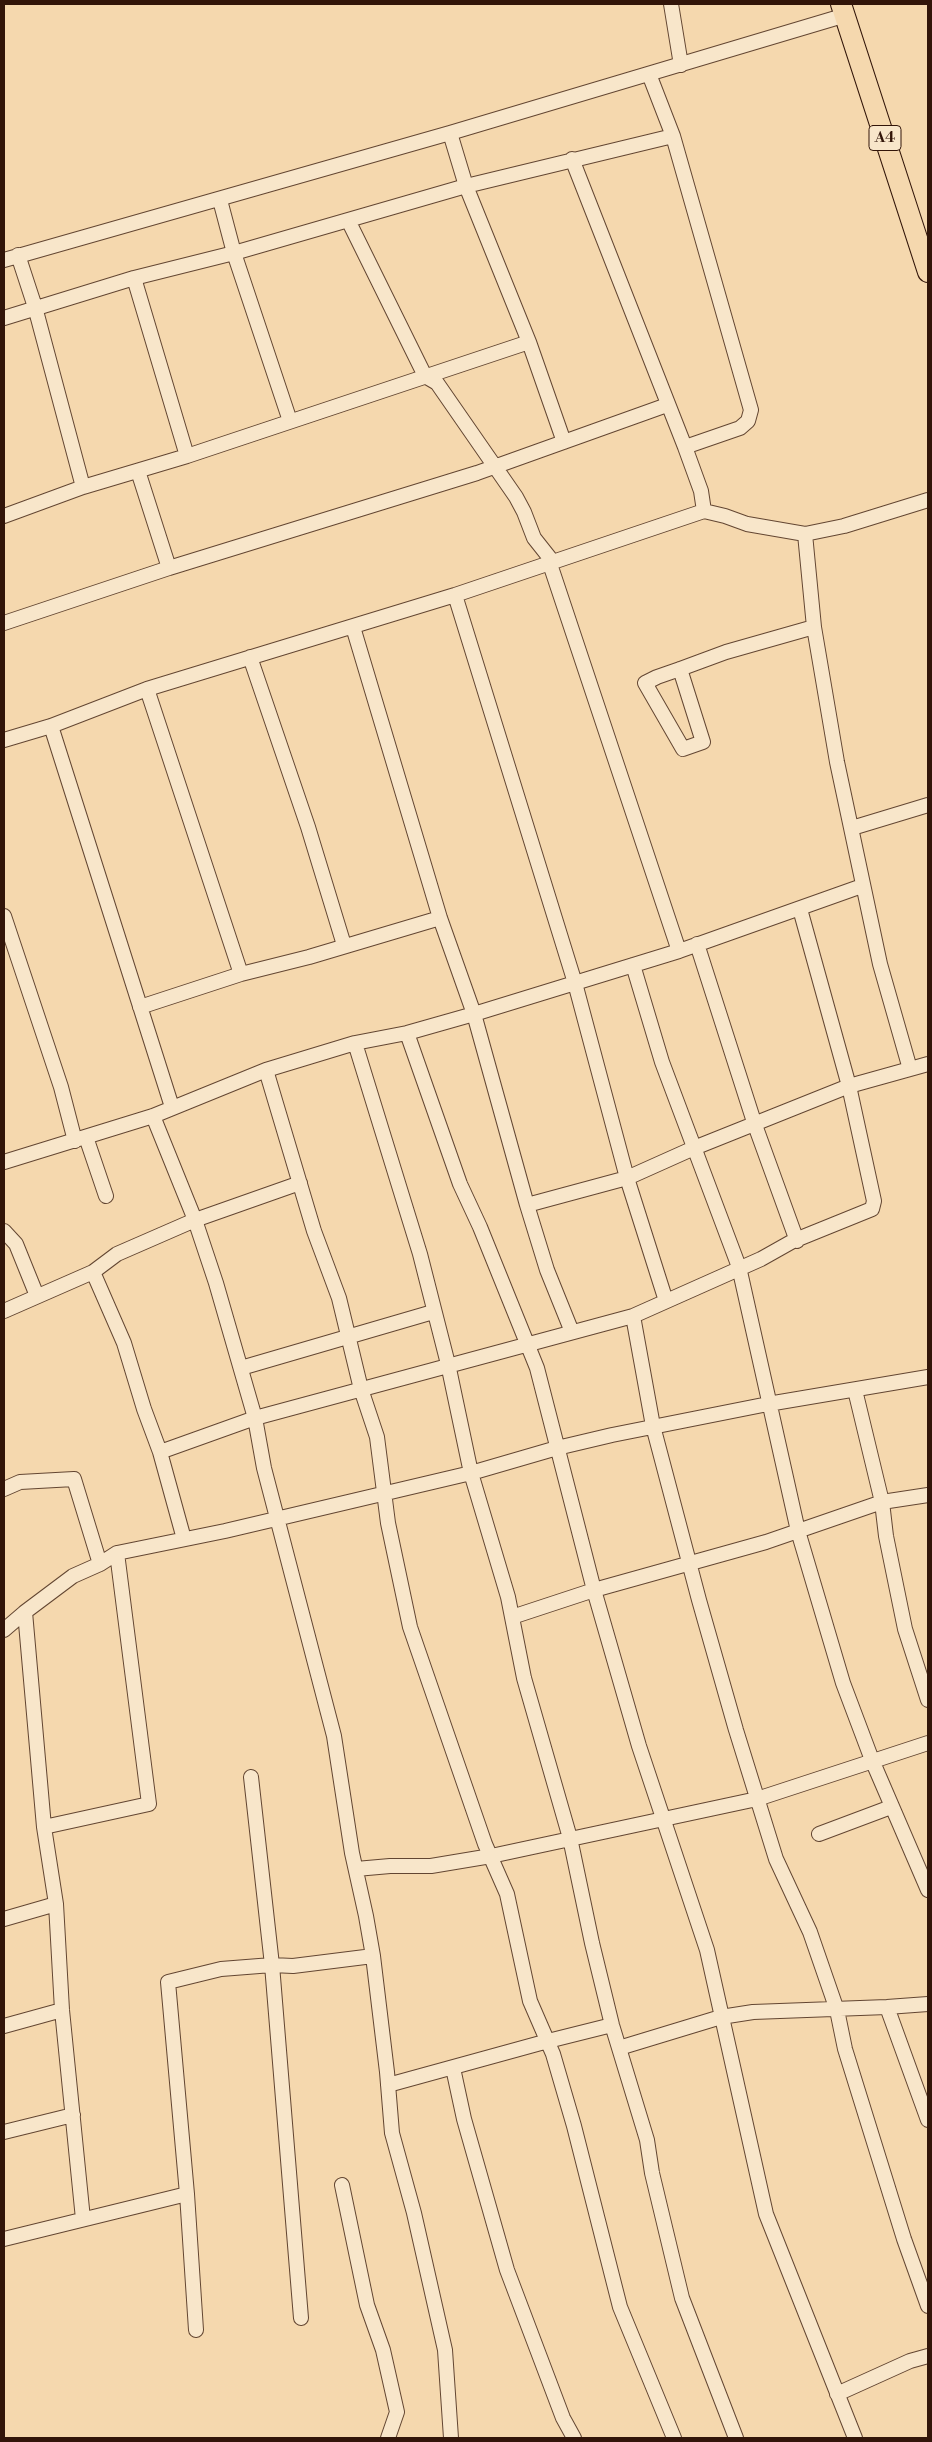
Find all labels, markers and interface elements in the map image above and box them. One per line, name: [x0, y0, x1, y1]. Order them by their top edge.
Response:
road number: A4: [869, 126, 901, 150]

